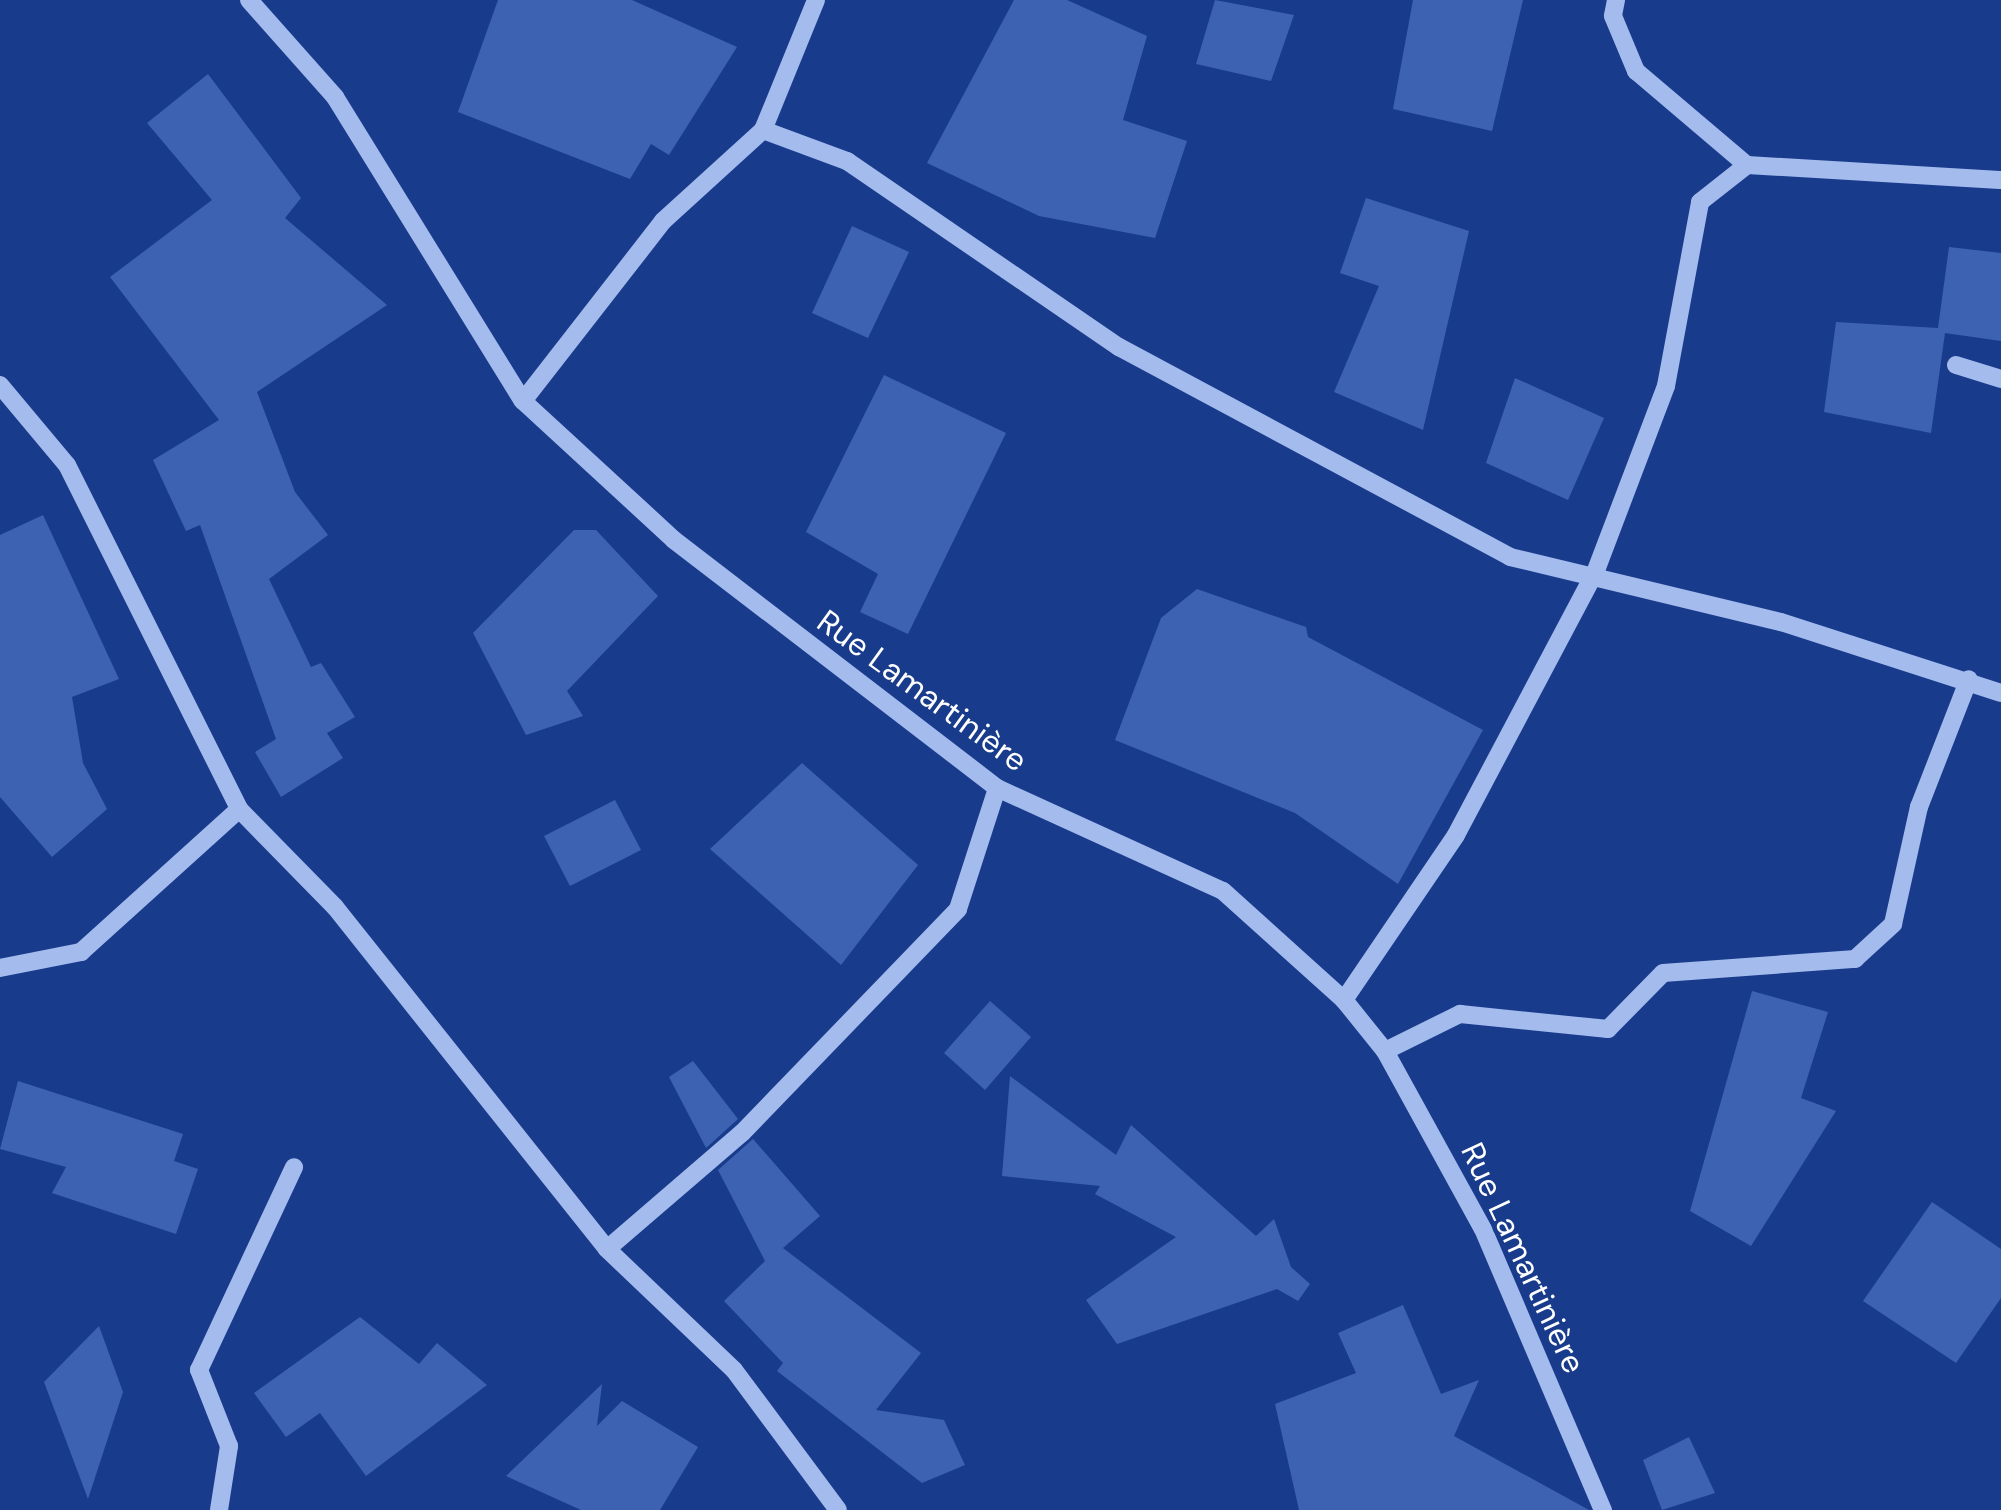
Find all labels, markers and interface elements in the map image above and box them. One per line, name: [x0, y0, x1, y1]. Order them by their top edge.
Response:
street label: Rue Lamartinière: [810, 602, 1034, 780]
street label: Rue Lamartinière: [1453, 1137, 1593, 1379]

